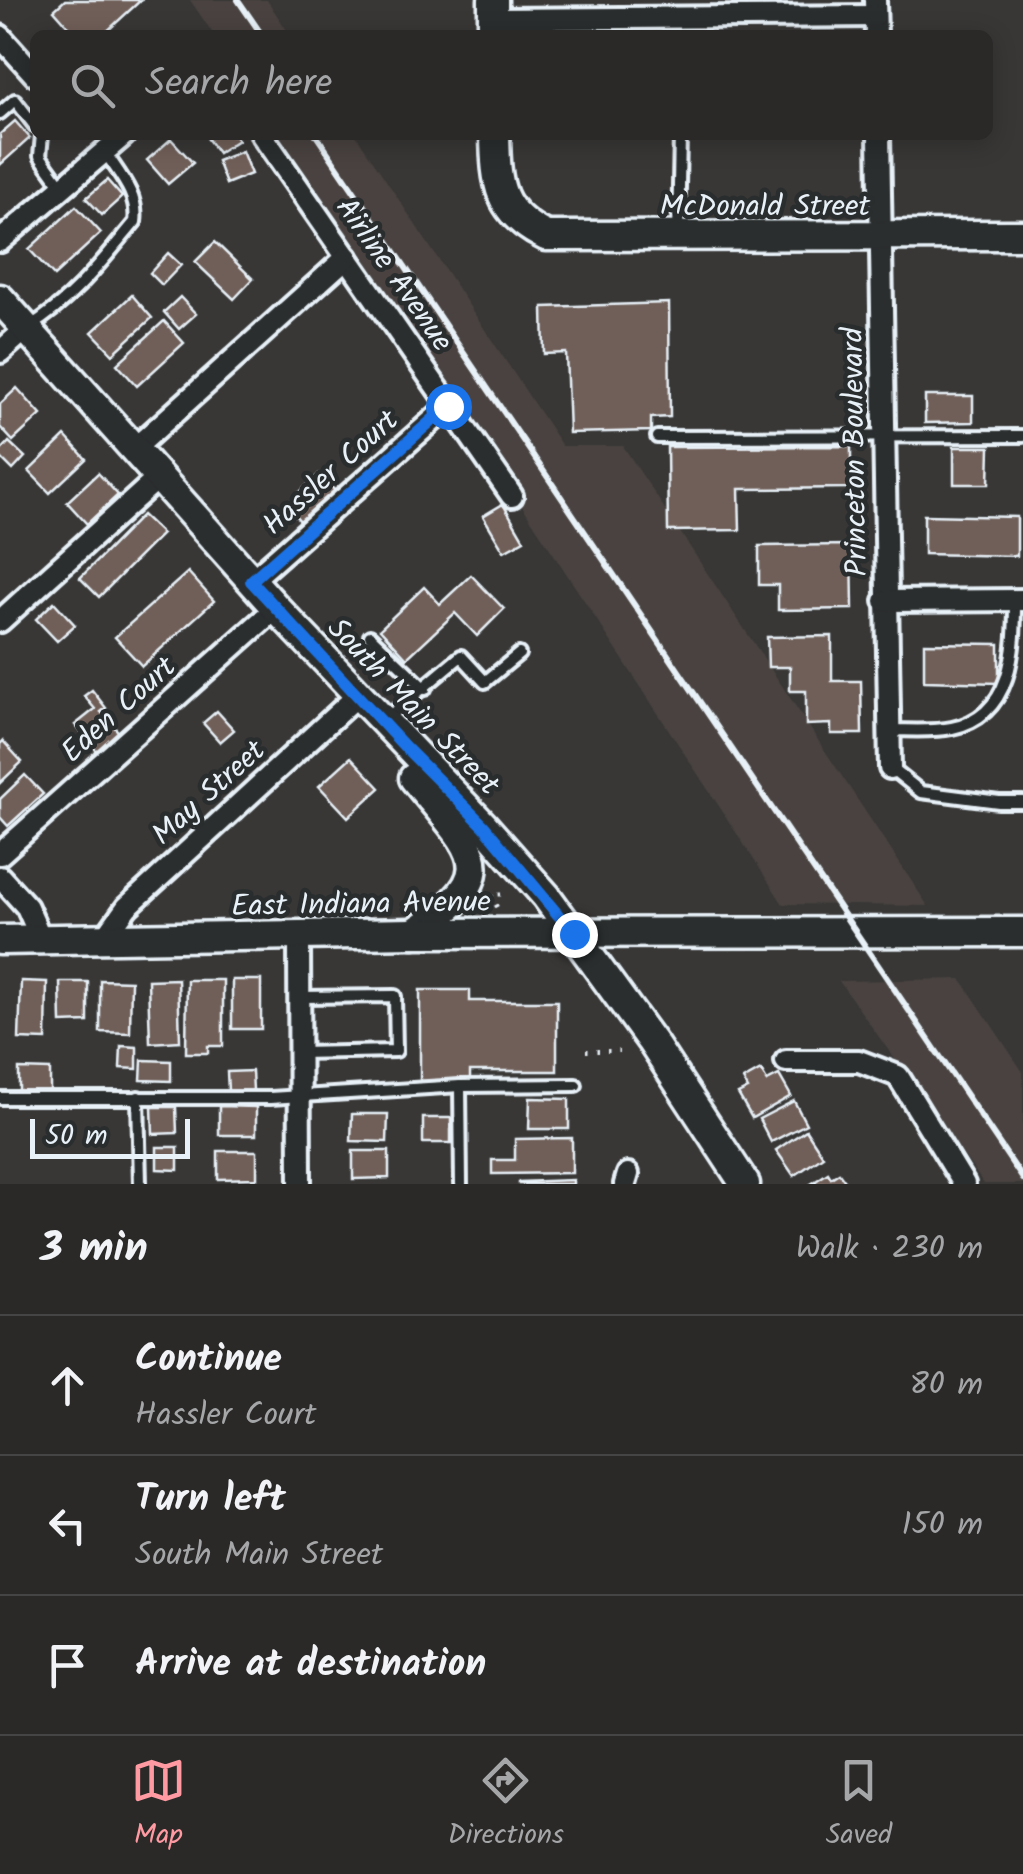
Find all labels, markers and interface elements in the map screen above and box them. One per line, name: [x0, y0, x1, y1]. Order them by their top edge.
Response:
search box: [30, 30, 993, 140]
text: Search here: [145, 55, 332, 115]
icon: search: [65, 58, 120, 113]
street label: McDonald Street: [660, 183, 871, 231]
street label: Airline Avenue: [322, 188, 465, 362]
street label: Princeton Boulevard: [830, 326, 882, 577]
route start: [426, 384, 472, 430]
street label: Hassler Court: [252, 398, 411, 548]
street label: South Main Street: [314, 607, 511, 808]
street label: Eden Court: [51, 645, 188, 776]
street label: May Street: [141, 729, 278, 858]
street label: East Indiana Avenue: [231, 879, 491, 931]
route end: [552, 912, 598, 958]
scale bar: [30, 1114, 190, 1158]
text: 50 m: [45, 1114, 108, 1159]
text: 3 min: [40, 1216, 148, 1283]
text: Walk · 230 m: [796, 1224, 983, 1275]
text: Continue: [135, 1330, 282, 1390]
icon: ahead: [40, 1358, 95, 1413]
text: 80 m: [909, 1360, 983, 1411]
text: Hassler Court: [135, 1390, 316, 1441]
text: Turn left: [135, 1470, 286, 1530]
icon: left: [40, 1498, 95, 1553]
text: 150 m: [901, 1500, 983, 1551]
text: South Main Street: [135, 1530, 383, 1581]
text: Arrive at destination: [135, 1635, 486, 1695]
icon: arrive: [40, 1638, 95, 1693]
tab: Map: [131, 1753, 186, 1858]
tab: Directions: [448, 1753, 564, 1858]
tab: Saved: [826, 1753, 892, 1858]

